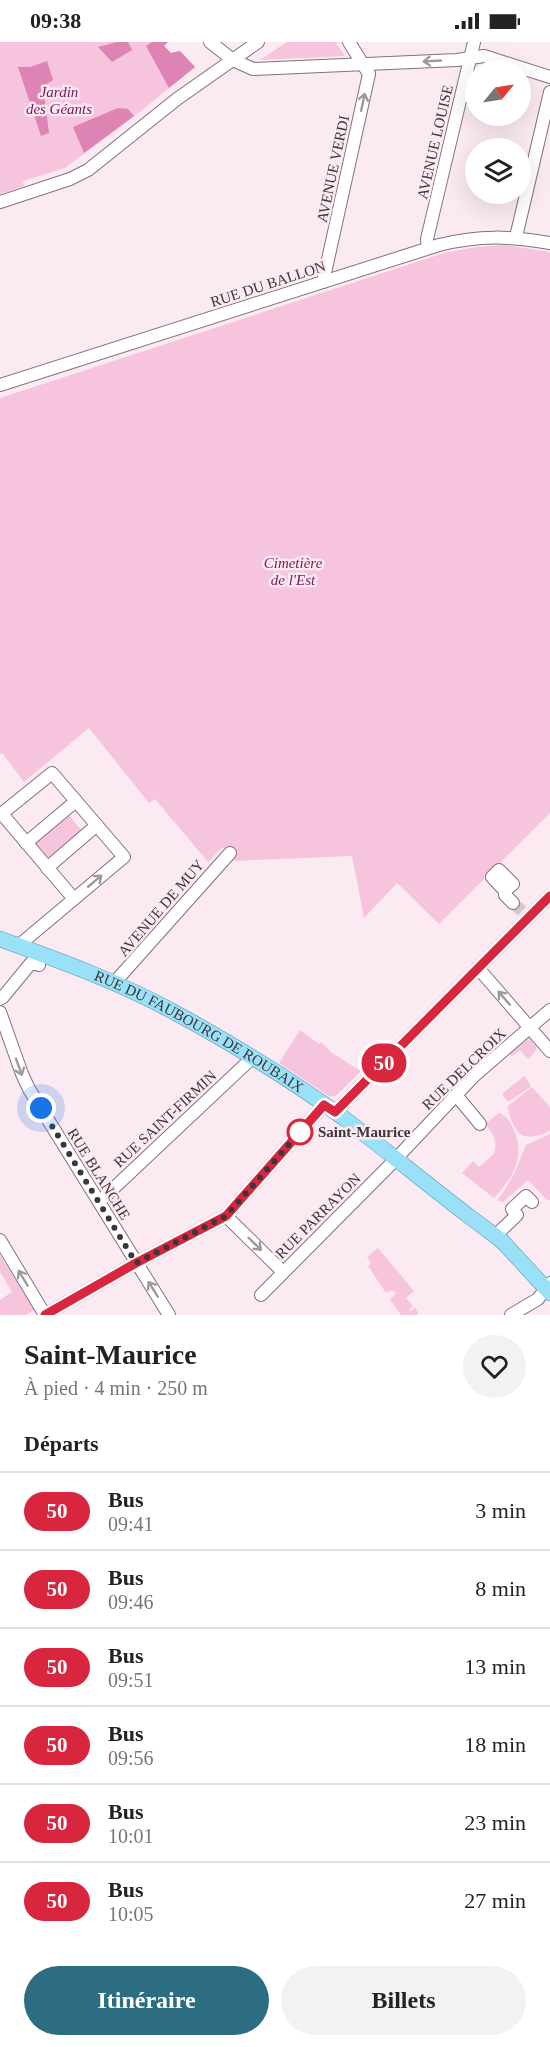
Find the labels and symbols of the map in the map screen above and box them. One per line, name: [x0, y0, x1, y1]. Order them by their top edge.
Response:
one-way arrow: [423, 56, 443, 67]
north arrow: [465, 60, 531, 126]
street label: AVENUE LOUISE: [414, 83, 456, 201]
park label: Jardin des Géants: [26, 84, 92, 117]
one-way arrow: [358, 92, 369, 112]
street label: AVENUE VERDI: [314, 114, 352, 224]
street label: RUE DU BALLON: [208, 258, 328, 310]
park label: Cimetière de l'Est: [264, 555, 323, 588]
street label: AVENUE DE MUY: [115, 857, 207, 959]
one-way arrow: [87, 875, 103, 888]
street label: RUE DU FAUBOURG DE ROUBAIX: [92, 967, 307, 1096]
one-way arrow: [497, 991, 511, 1006]
street label: RUE DELCROIX: [419, 1025, 509, 1113]
line badge: 50: [357, 1044, 411, 1082]
one-way arrow: [15, 1057, 26, 1076]
street label: RUE SAINT-FIRMIN: [111, 1067, 220, 1171]
your location: [26, 1093, 56, 1123]
marker: Saint-Maurice: [287, 1119, 313, 1145]
place label: Saint-Maurice: [318, 1124, 411, 1140]
street label: RUE BLANCHE: [65, 1125, 133, 1223]
street label: RUE PARRAYON: [272, 1170, 364, 1262]
one-way arrow: [247, 1237, 262, 1251]
one-way arrow: [16, 1270, 28, 1287]
one-way arrow: [146, 1281, 158, 1298]

